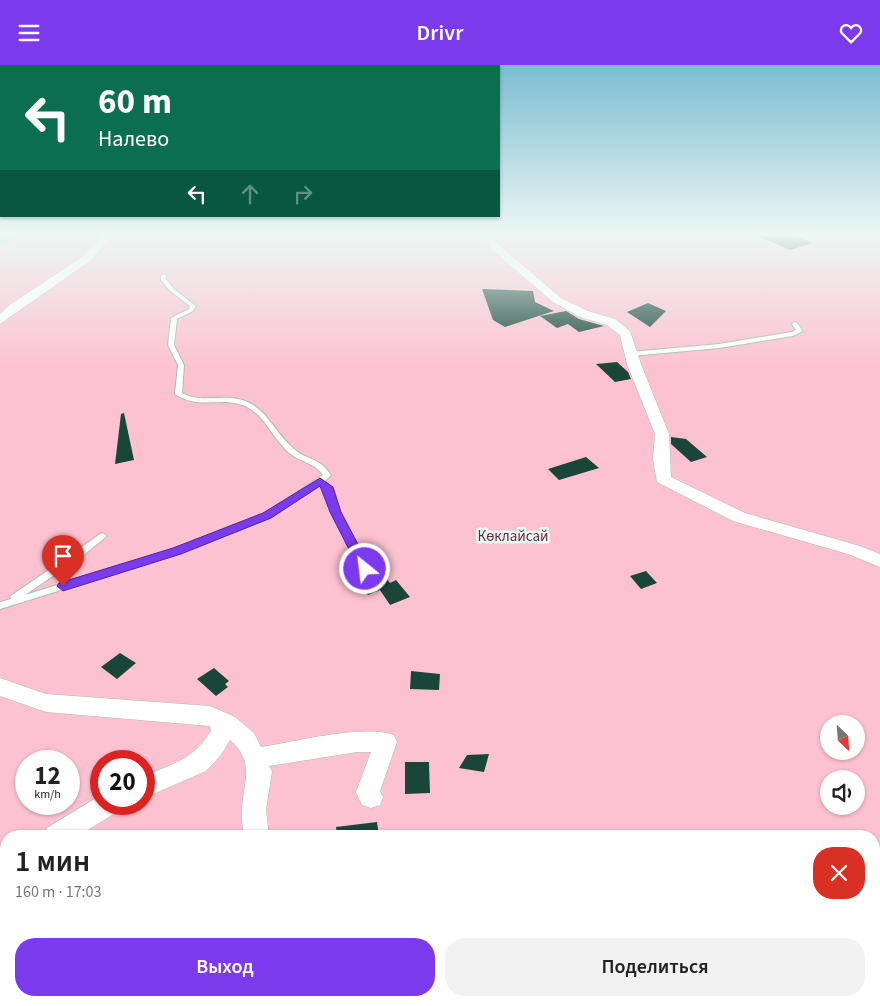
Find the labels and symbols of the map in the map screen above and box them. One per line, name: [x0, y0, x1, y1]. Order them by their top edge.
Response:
park label: Көклайсай: [478, 526, 548, 547]
pin: [42, 535, 84, 586]
position arrow: [338, 542, 390, 594]
north arrow: [820, 715, 865, 760]
speed limit sign: 20: [90, 750, 155, 815]

